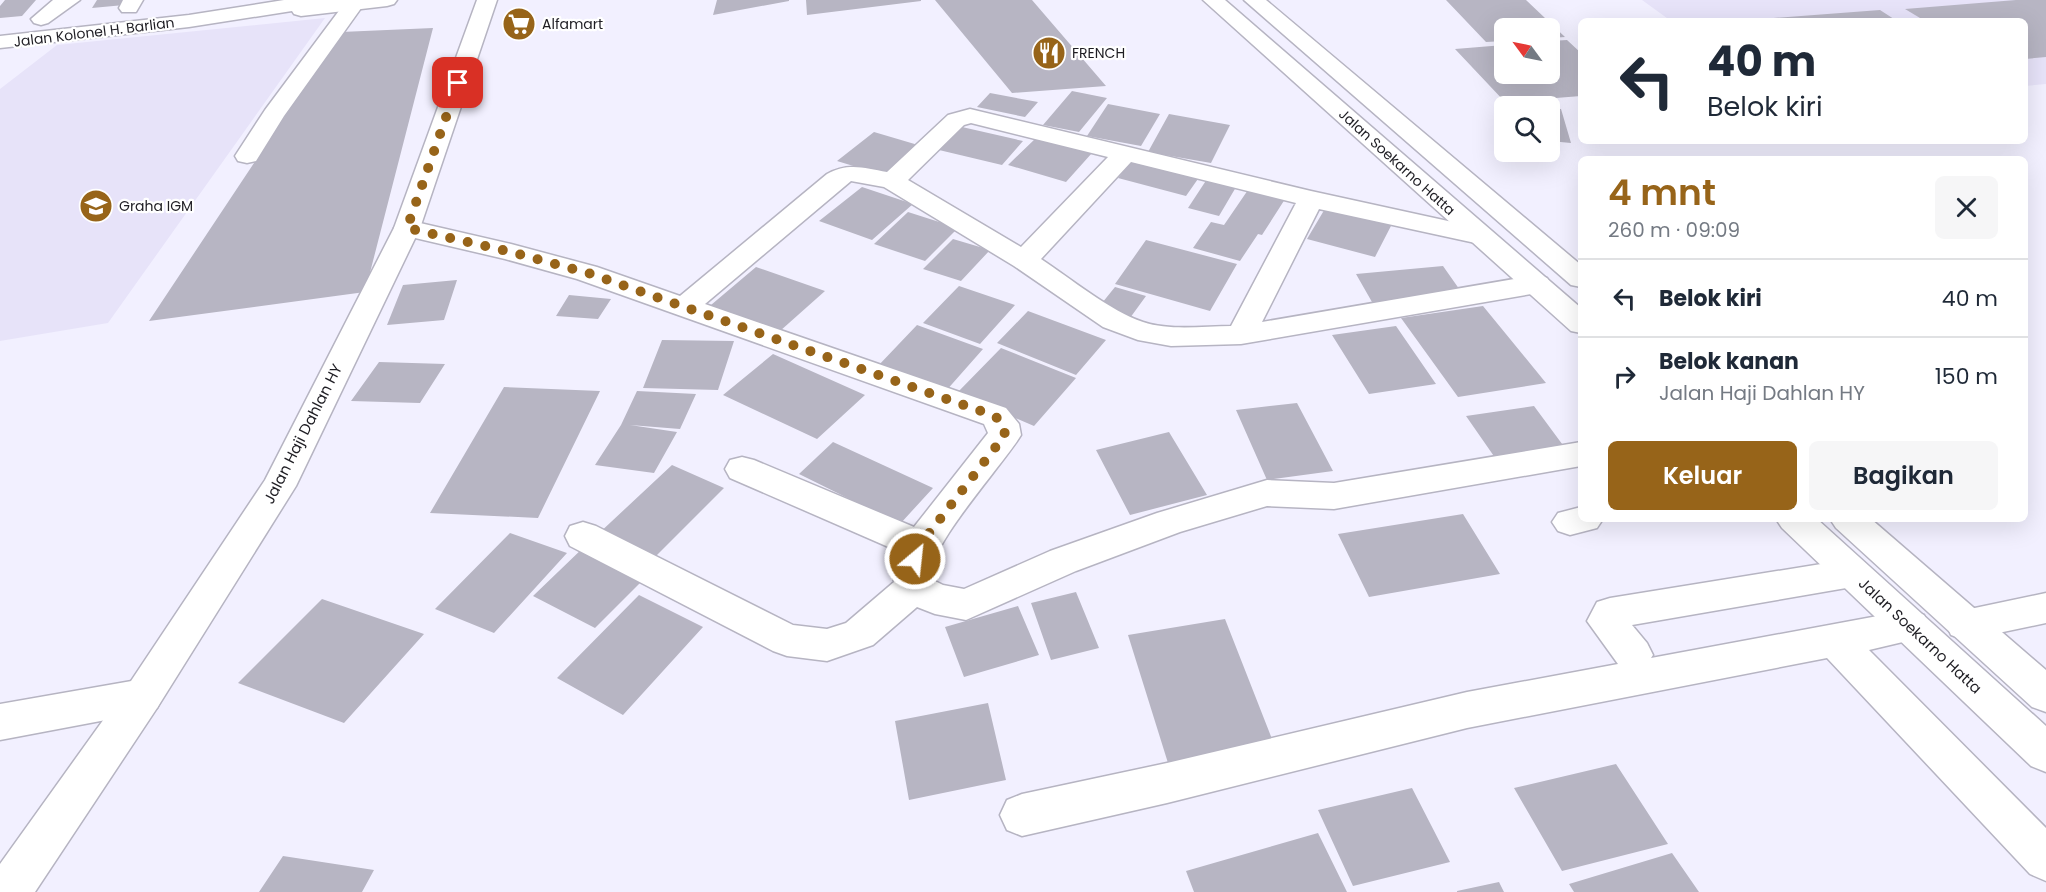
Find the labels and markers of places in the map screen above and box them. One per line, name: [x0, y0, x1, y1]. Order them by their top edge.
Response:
supermarket icon: Alfamart: [501, 6, 537, 42]
place label: Alfamart: [542, 14, 603, 34]
restaurant icon: FRENCH: [1031, 35, 1067, 71]
place label: FRENCH: [1072, 43, 1125, 63]
pin: [432, 57, 483, 108]
school or university icon: Graha IGM: [78, 188, 114, 224]
place label: Graha IGM: [119, 196, 193, 216]

